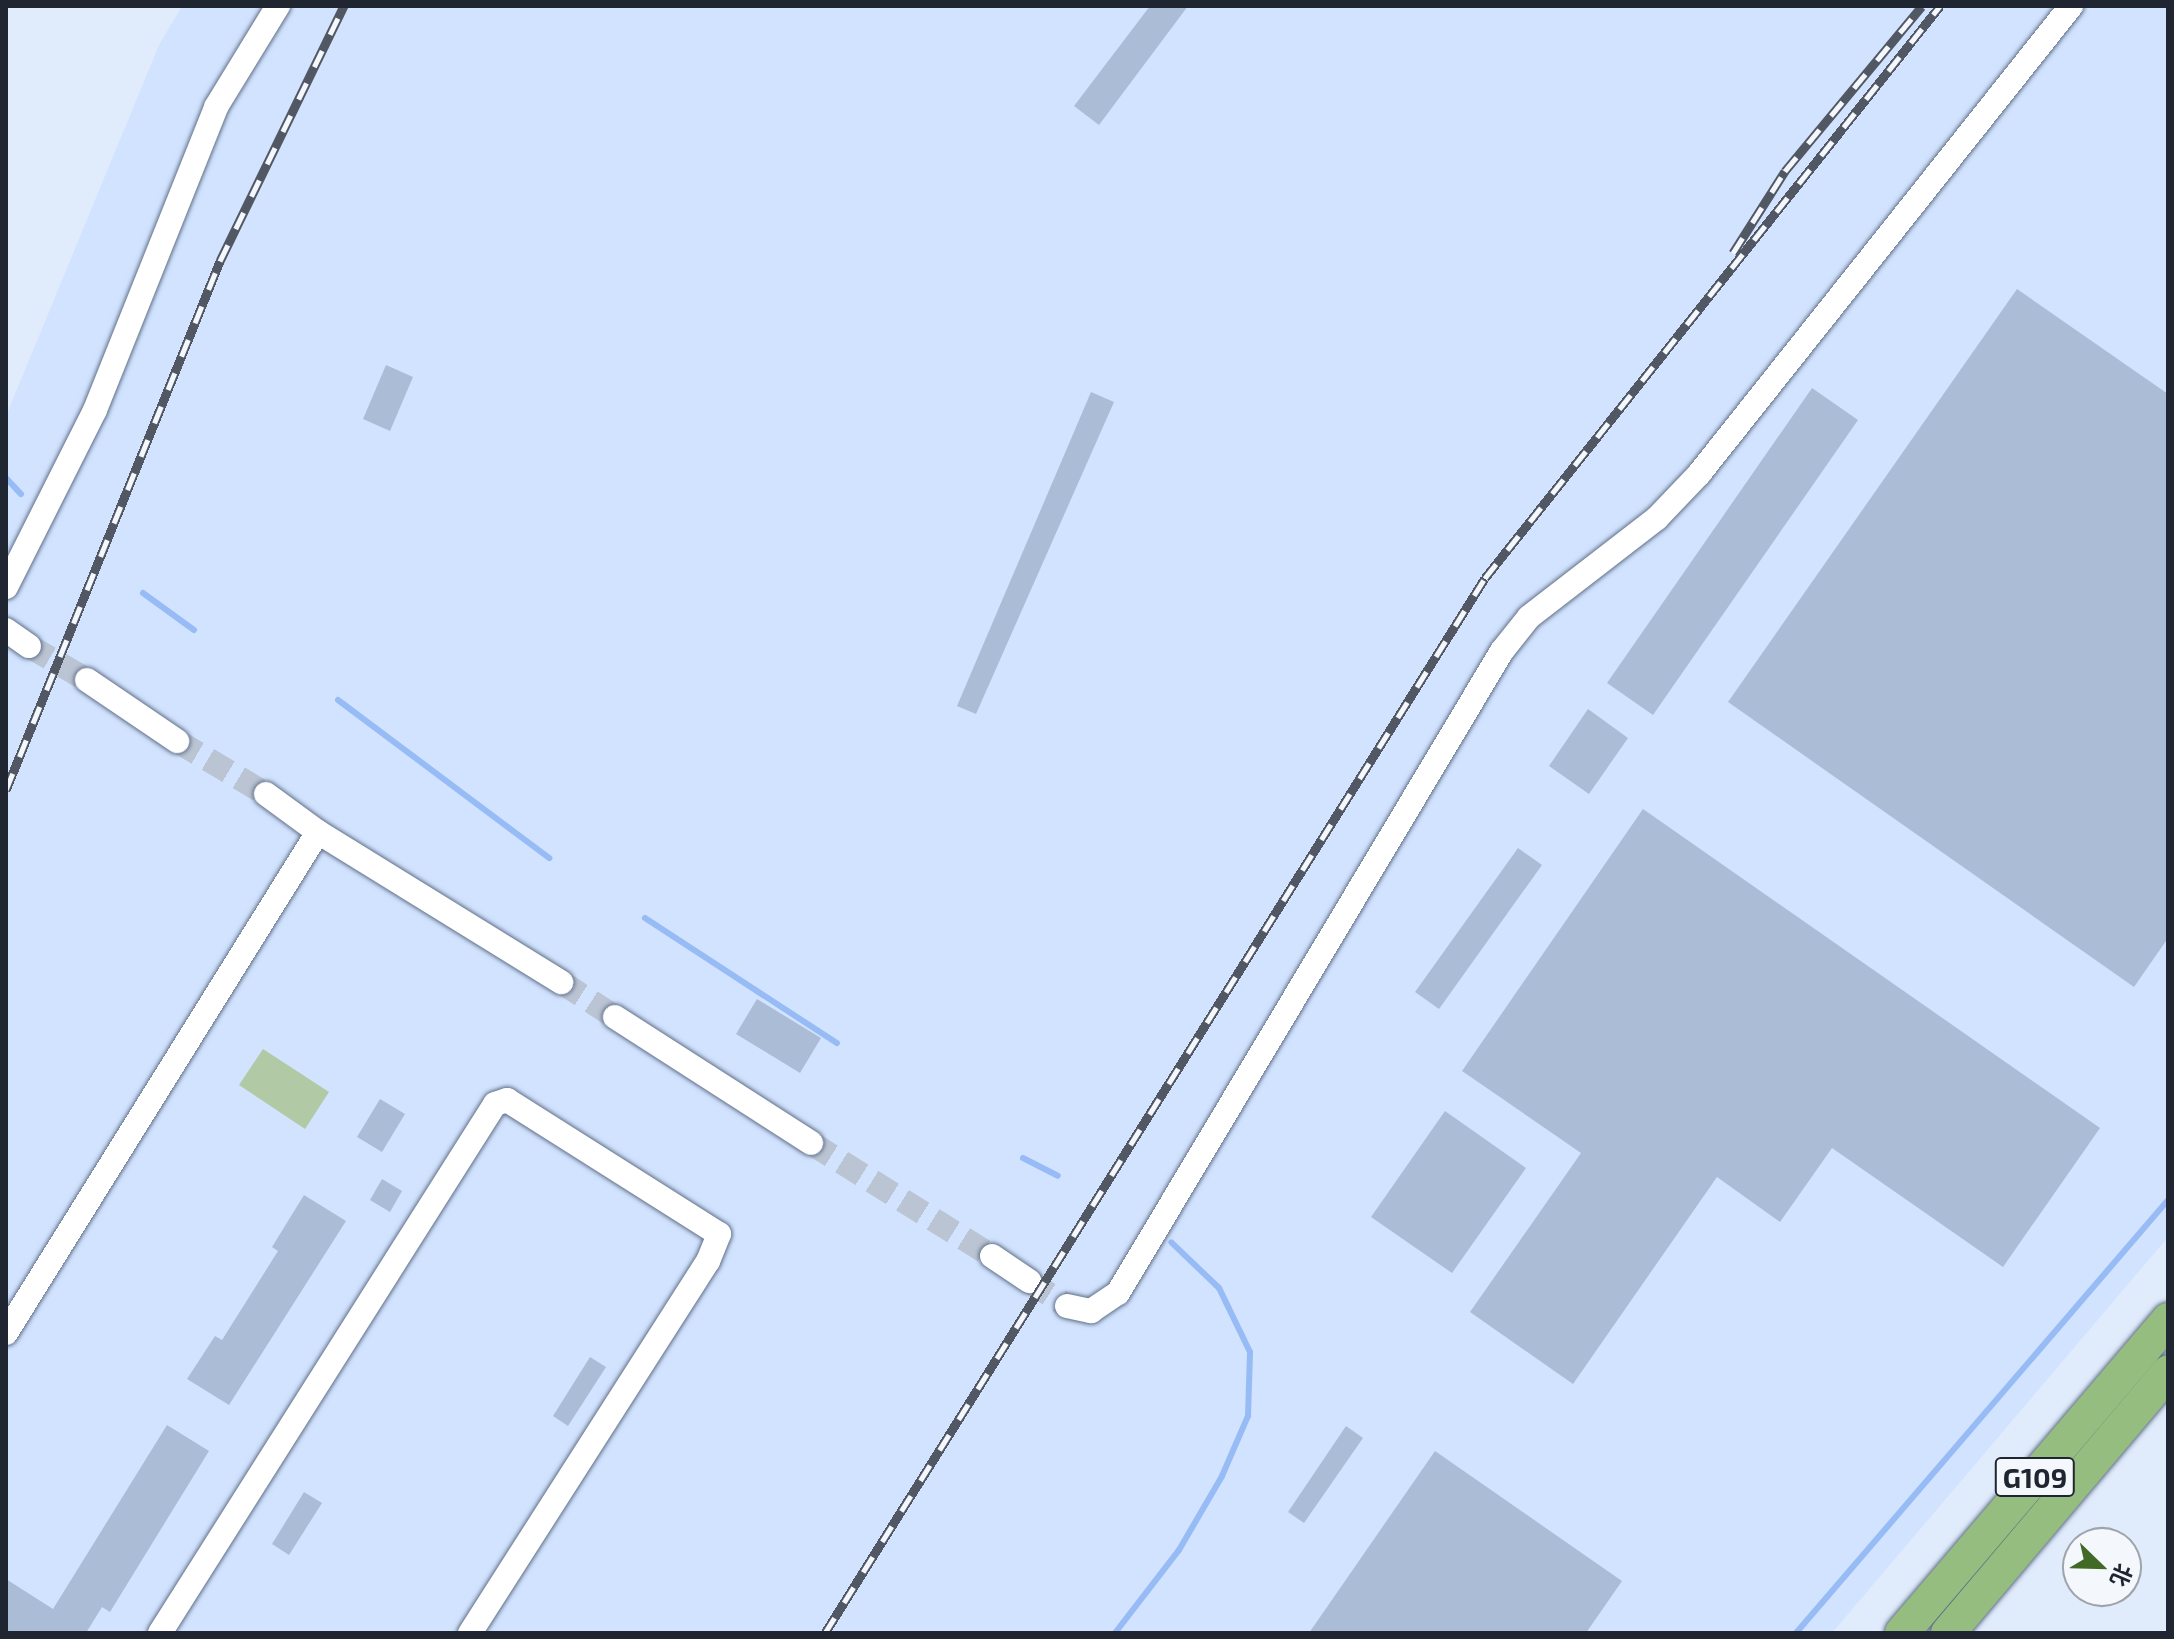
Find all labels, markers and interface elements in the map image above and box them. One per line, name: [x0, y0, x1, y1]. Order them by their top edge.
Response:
road number: G109: [1993, 1453, 2077, 1501]
north arrow: [2062, 1527, 2142, 1607]
text: 北: [2106, 1560, 2139, 1591]

